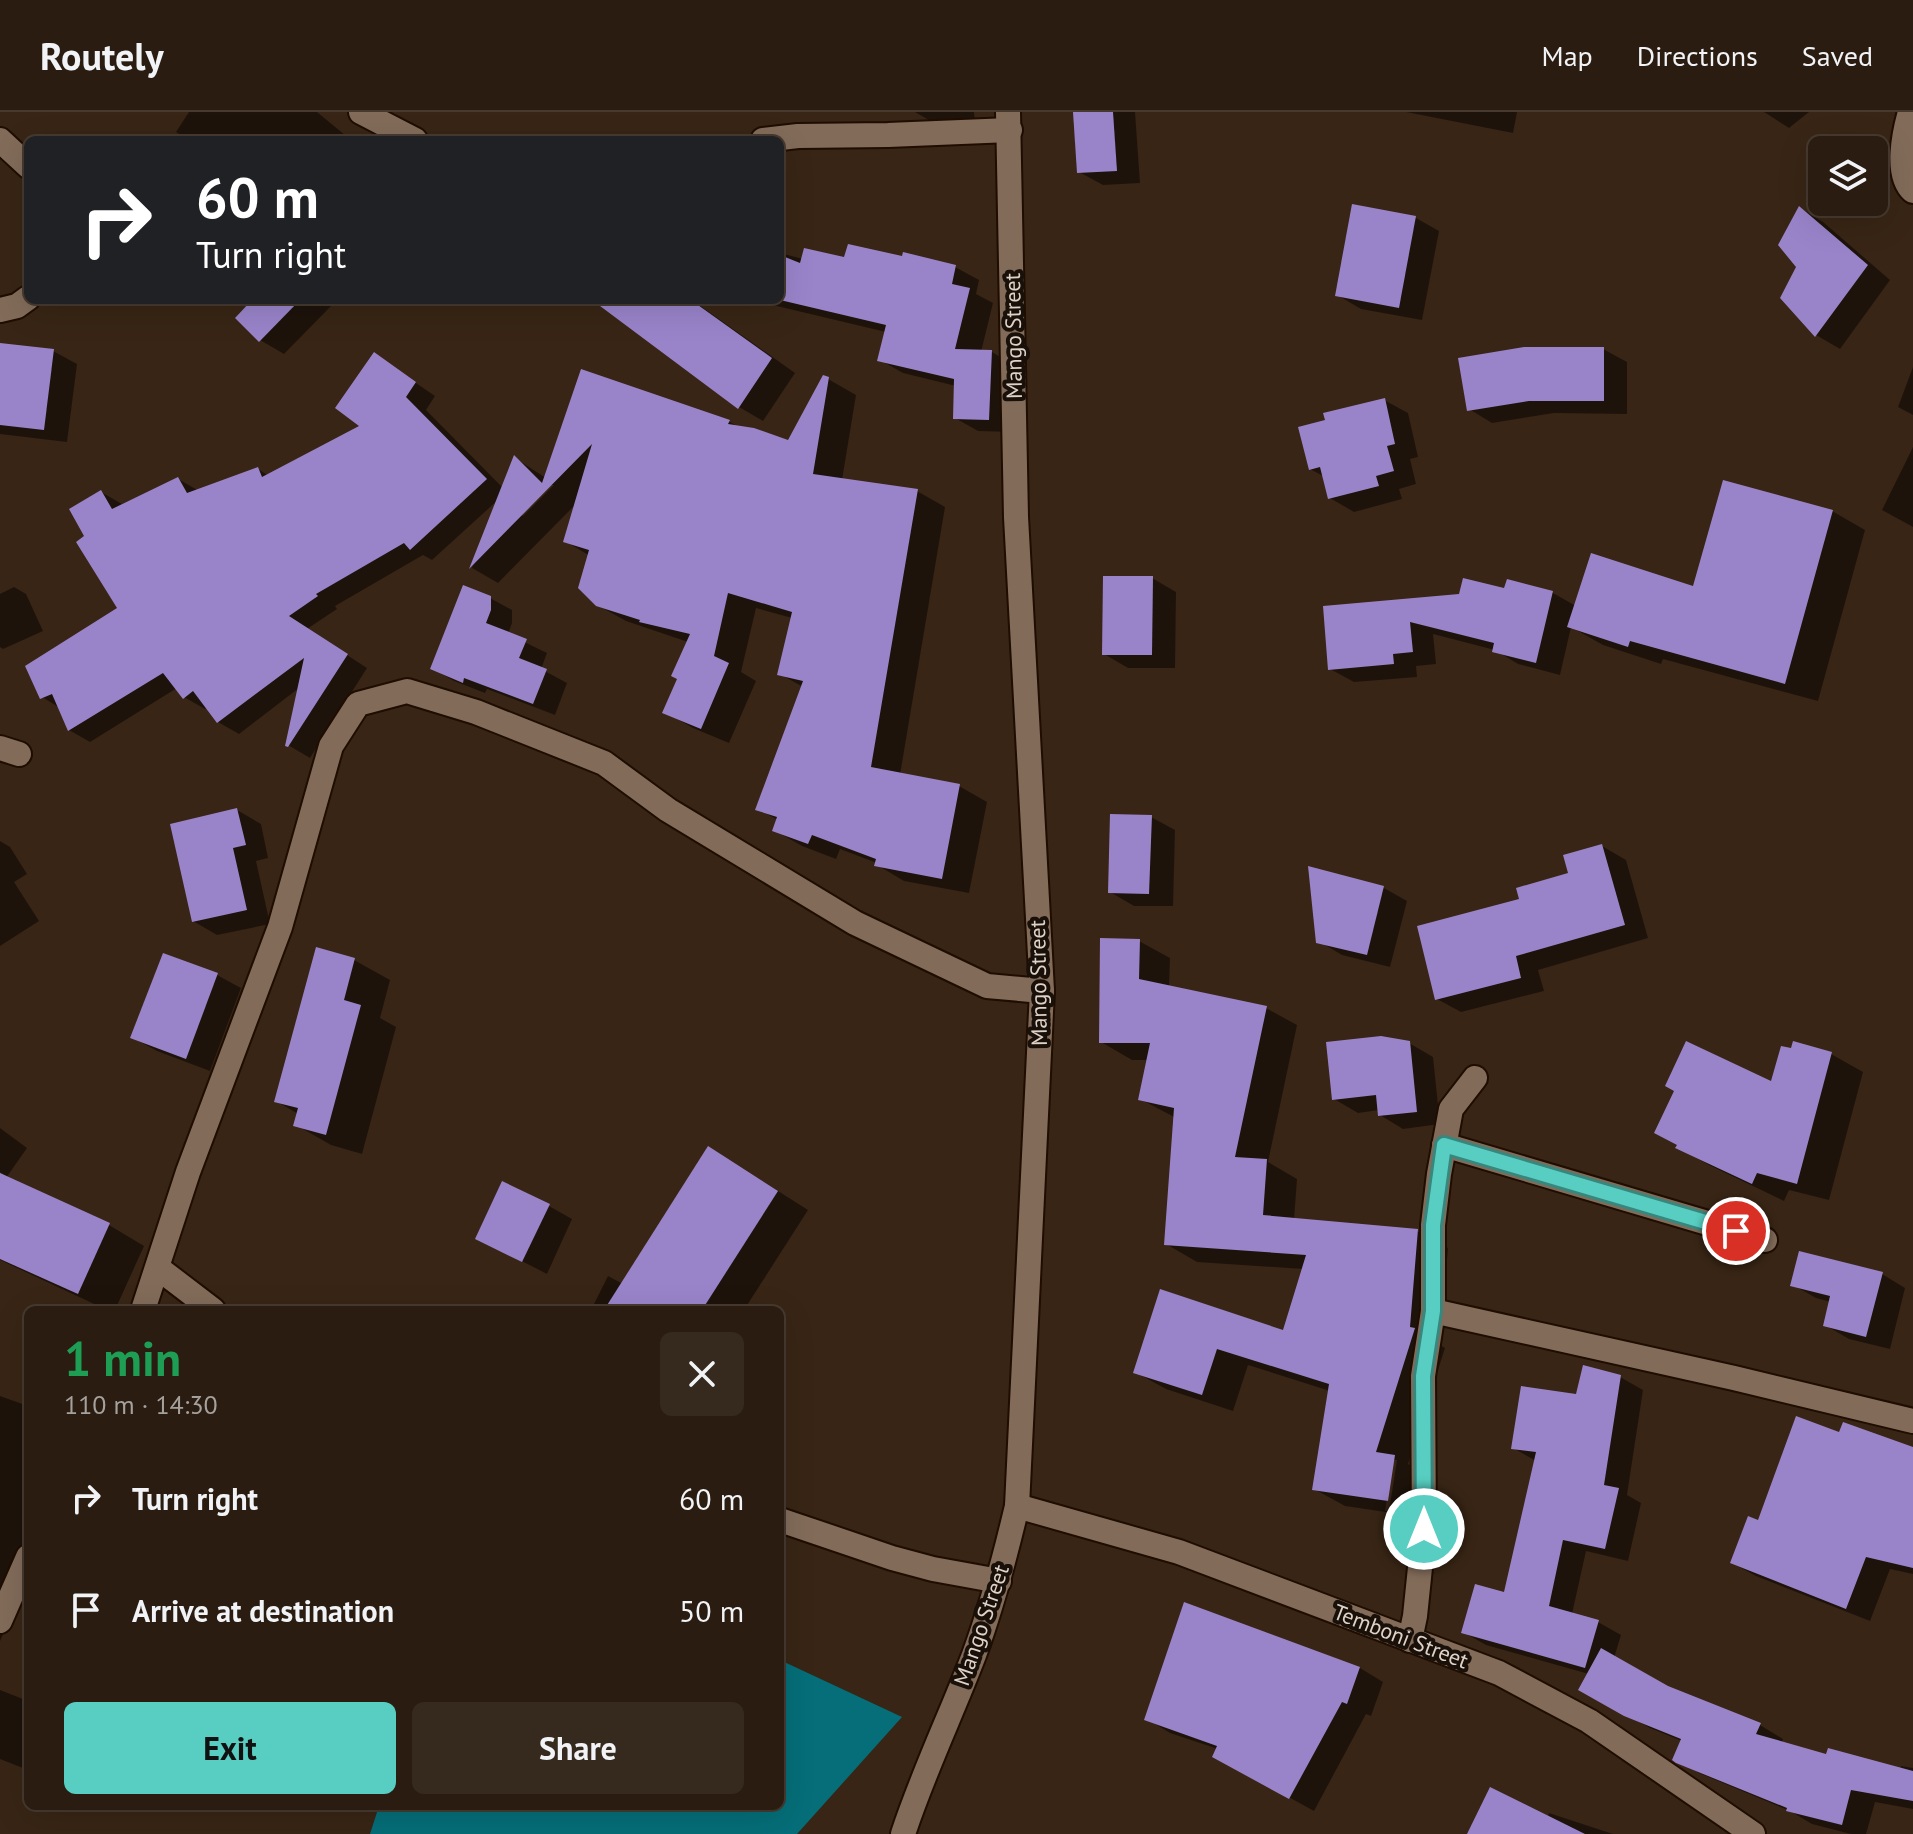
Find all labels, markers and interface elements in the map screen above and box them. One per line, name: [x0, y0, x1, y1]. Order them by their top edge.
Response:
text: Routely: [40, 31, 164, 80]
text: Map: [1542, 37, 1593, 74]
text: Directions: [1637, 37, 1758, 74]
text: Saved: [1802, 37, 1873, 74]
map controls: [1808, 136, 1888, 216]
button: layers: [1808, 136, 1888, 216]
text: 60 m: [196, 161, 319, 233]
icon: right: [64, 168, 168, 272]
text: Turn right: [196, 231, 346, 278]
street label: Mango Street: [998, 272, 1028, 399]
street label: Mango Street: [1023, 919, 1053, 1046]
pin: [1702, 1197, 1770, 1265]
icon: arrive: [1714, 1209, 1758, 1253]
text: 1 min: [64, 1327, 181, 1389]
button: close: [660, 1332, 744, 1416]
text: 110 m · 14:30: [64, 1388, 218, 1421]
icon: right: [64, 1476, 108, 1520]
text: Turn right: [132, 1479, 258, 1518]
text: 60 m: [679, 1479, 744, 1518]
position arrow: [1382, 1487, 1466, 1571]
street label: Mango Street: [947, 1560, 1015, 1689]
icon: arrive: [64, 1588, 108, 1632]
text: Arrive at destination: [132, 1591, 394, 1630]
text: 50 m: [679, 1591, 744, 1630]
street label: Temboni Street: [1330, 1597, 1473, 1675]
button: Exit: [64, 1702, 396, 1794]
button: Share: [412, 1702, 744, 1794]

